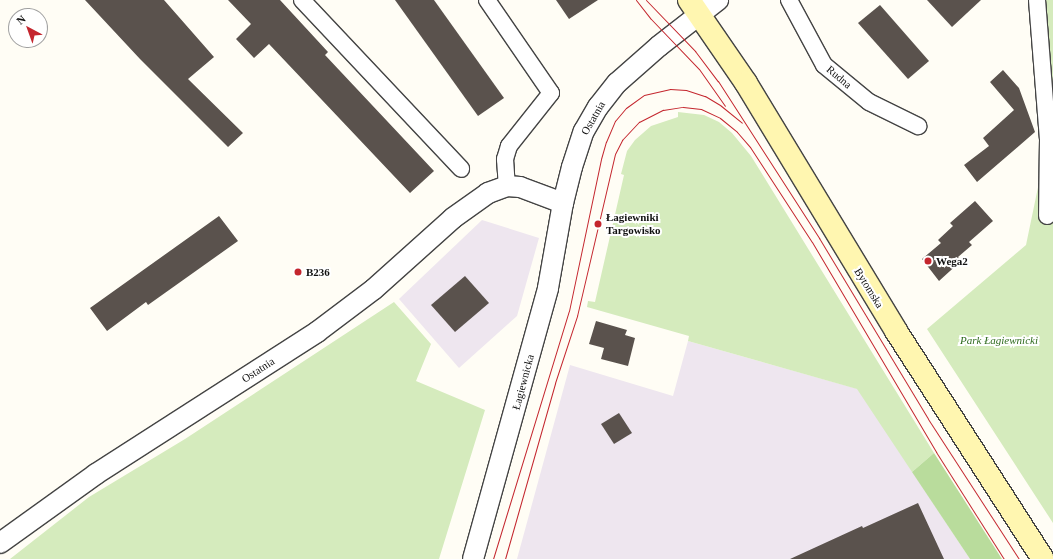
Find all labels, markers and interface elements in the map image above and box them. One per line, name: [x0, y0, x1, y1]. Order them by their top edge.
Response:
north arrow: [8, 8, 48, 48]
text: N: [14, 13, 28, 27]
street label: Rudna: [824, 63, 854, 91]
street label: Ostatnia: [578, 99, 608, 137]
place label: Łagiewniki Targowisko: [606, 211, 661, 237]
marker: Łagiewniki Targowisko: [593, 219, 603, 229]
place label: Wega2: [936, 254, 968, 268]
marker: Wega2: [923, 256, 933, 266]
place label: B236: [306, 265, 330, 279]
street label: Bytomska: [852, 266, 886, 310]
marker: B236: [293, 267, 303, 277]
park label: Park Łagiewnicki: [960, 333, 1038, 347]
street label: Łagiewnicka: [509, 353, 537, 411]
street label: Ostatnia: [239, 354, 277, 386]

